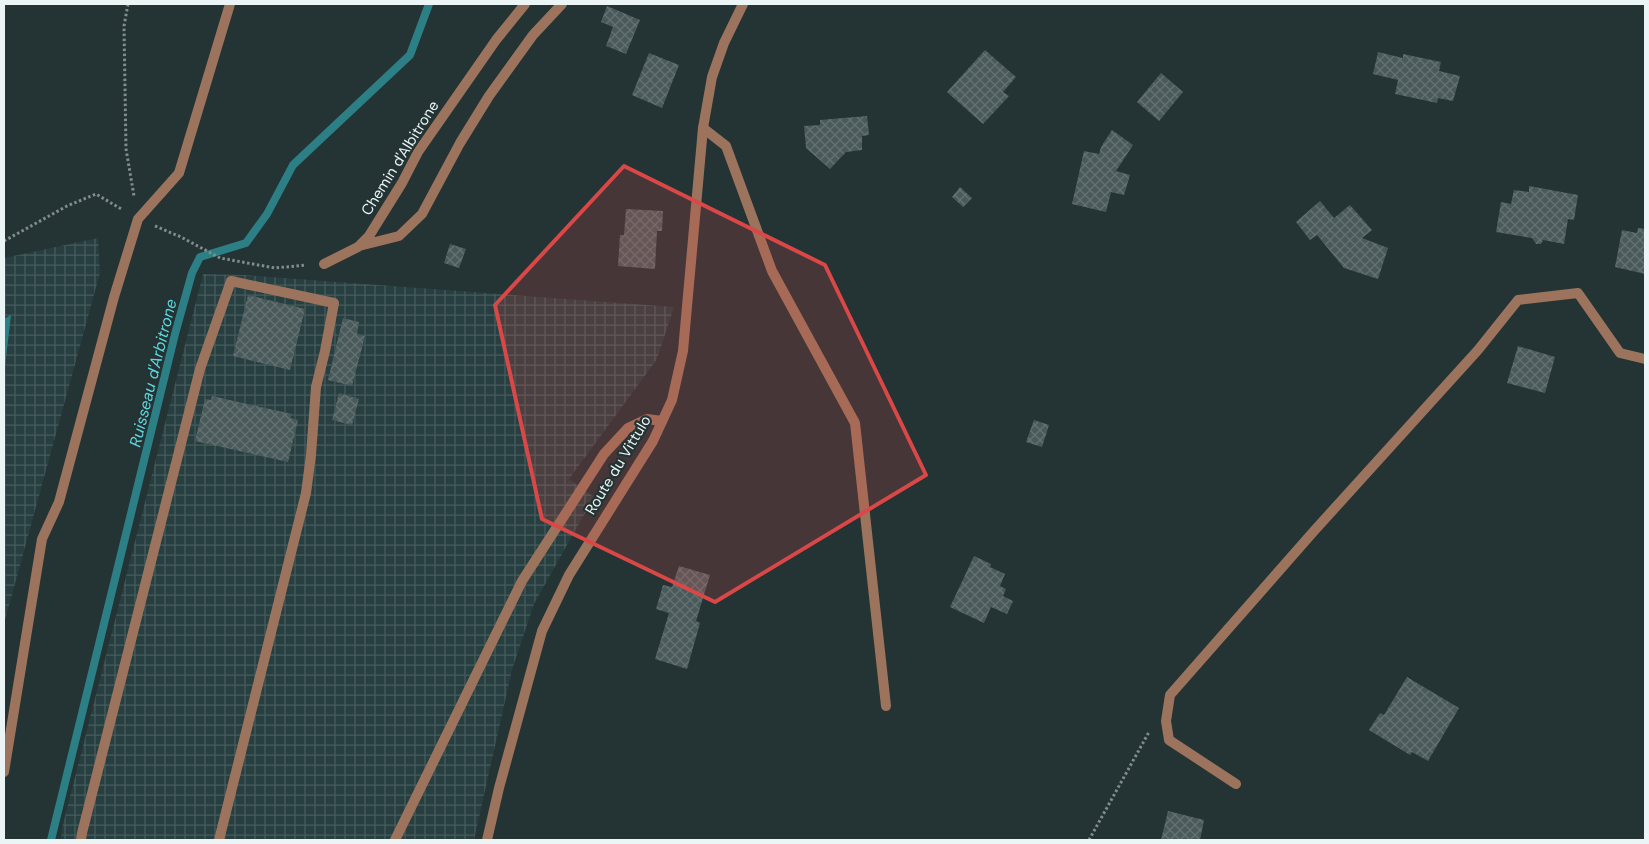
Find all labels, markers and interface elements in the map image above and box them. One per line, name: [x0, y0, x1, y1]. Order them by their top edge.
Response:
street label: Chemin d'Albitrone: [357, 97, 443, 219]
water label: Ruisseau d'Arbitrone: [124, 297, 182, 449]
street label: Route du Vittulo: [580, 412, 656, 518]

